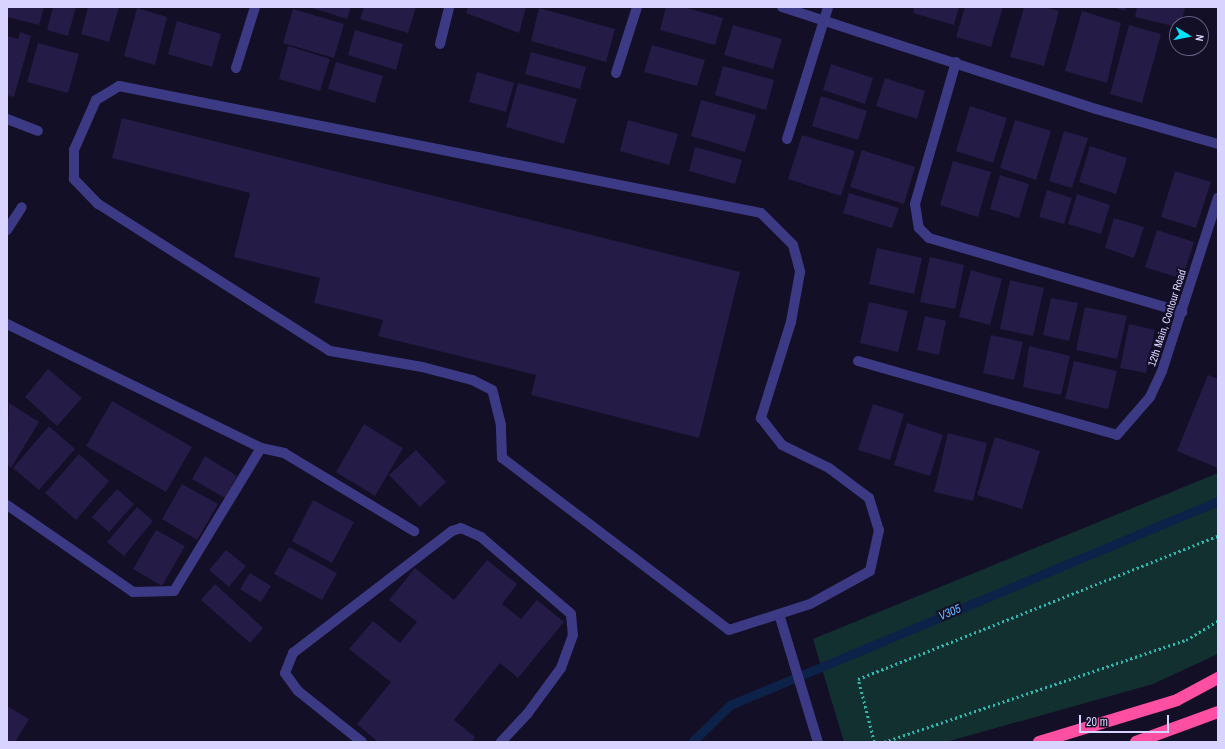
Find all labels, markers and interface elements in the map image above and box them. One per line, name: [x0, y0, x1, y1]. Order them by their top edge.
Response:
north arrow: [1169, 16, 1209, 56]
text: N: [1192, 33, 1207, 42]
street label: 12th Main, Contour Road: [1145, 268, 1189, 368]
water label: V305: [937, 602, 963, 624]
scale bar: [1081, 707, 1171, 733]
text: 20 m: [1086, 714, 1108, 730]

